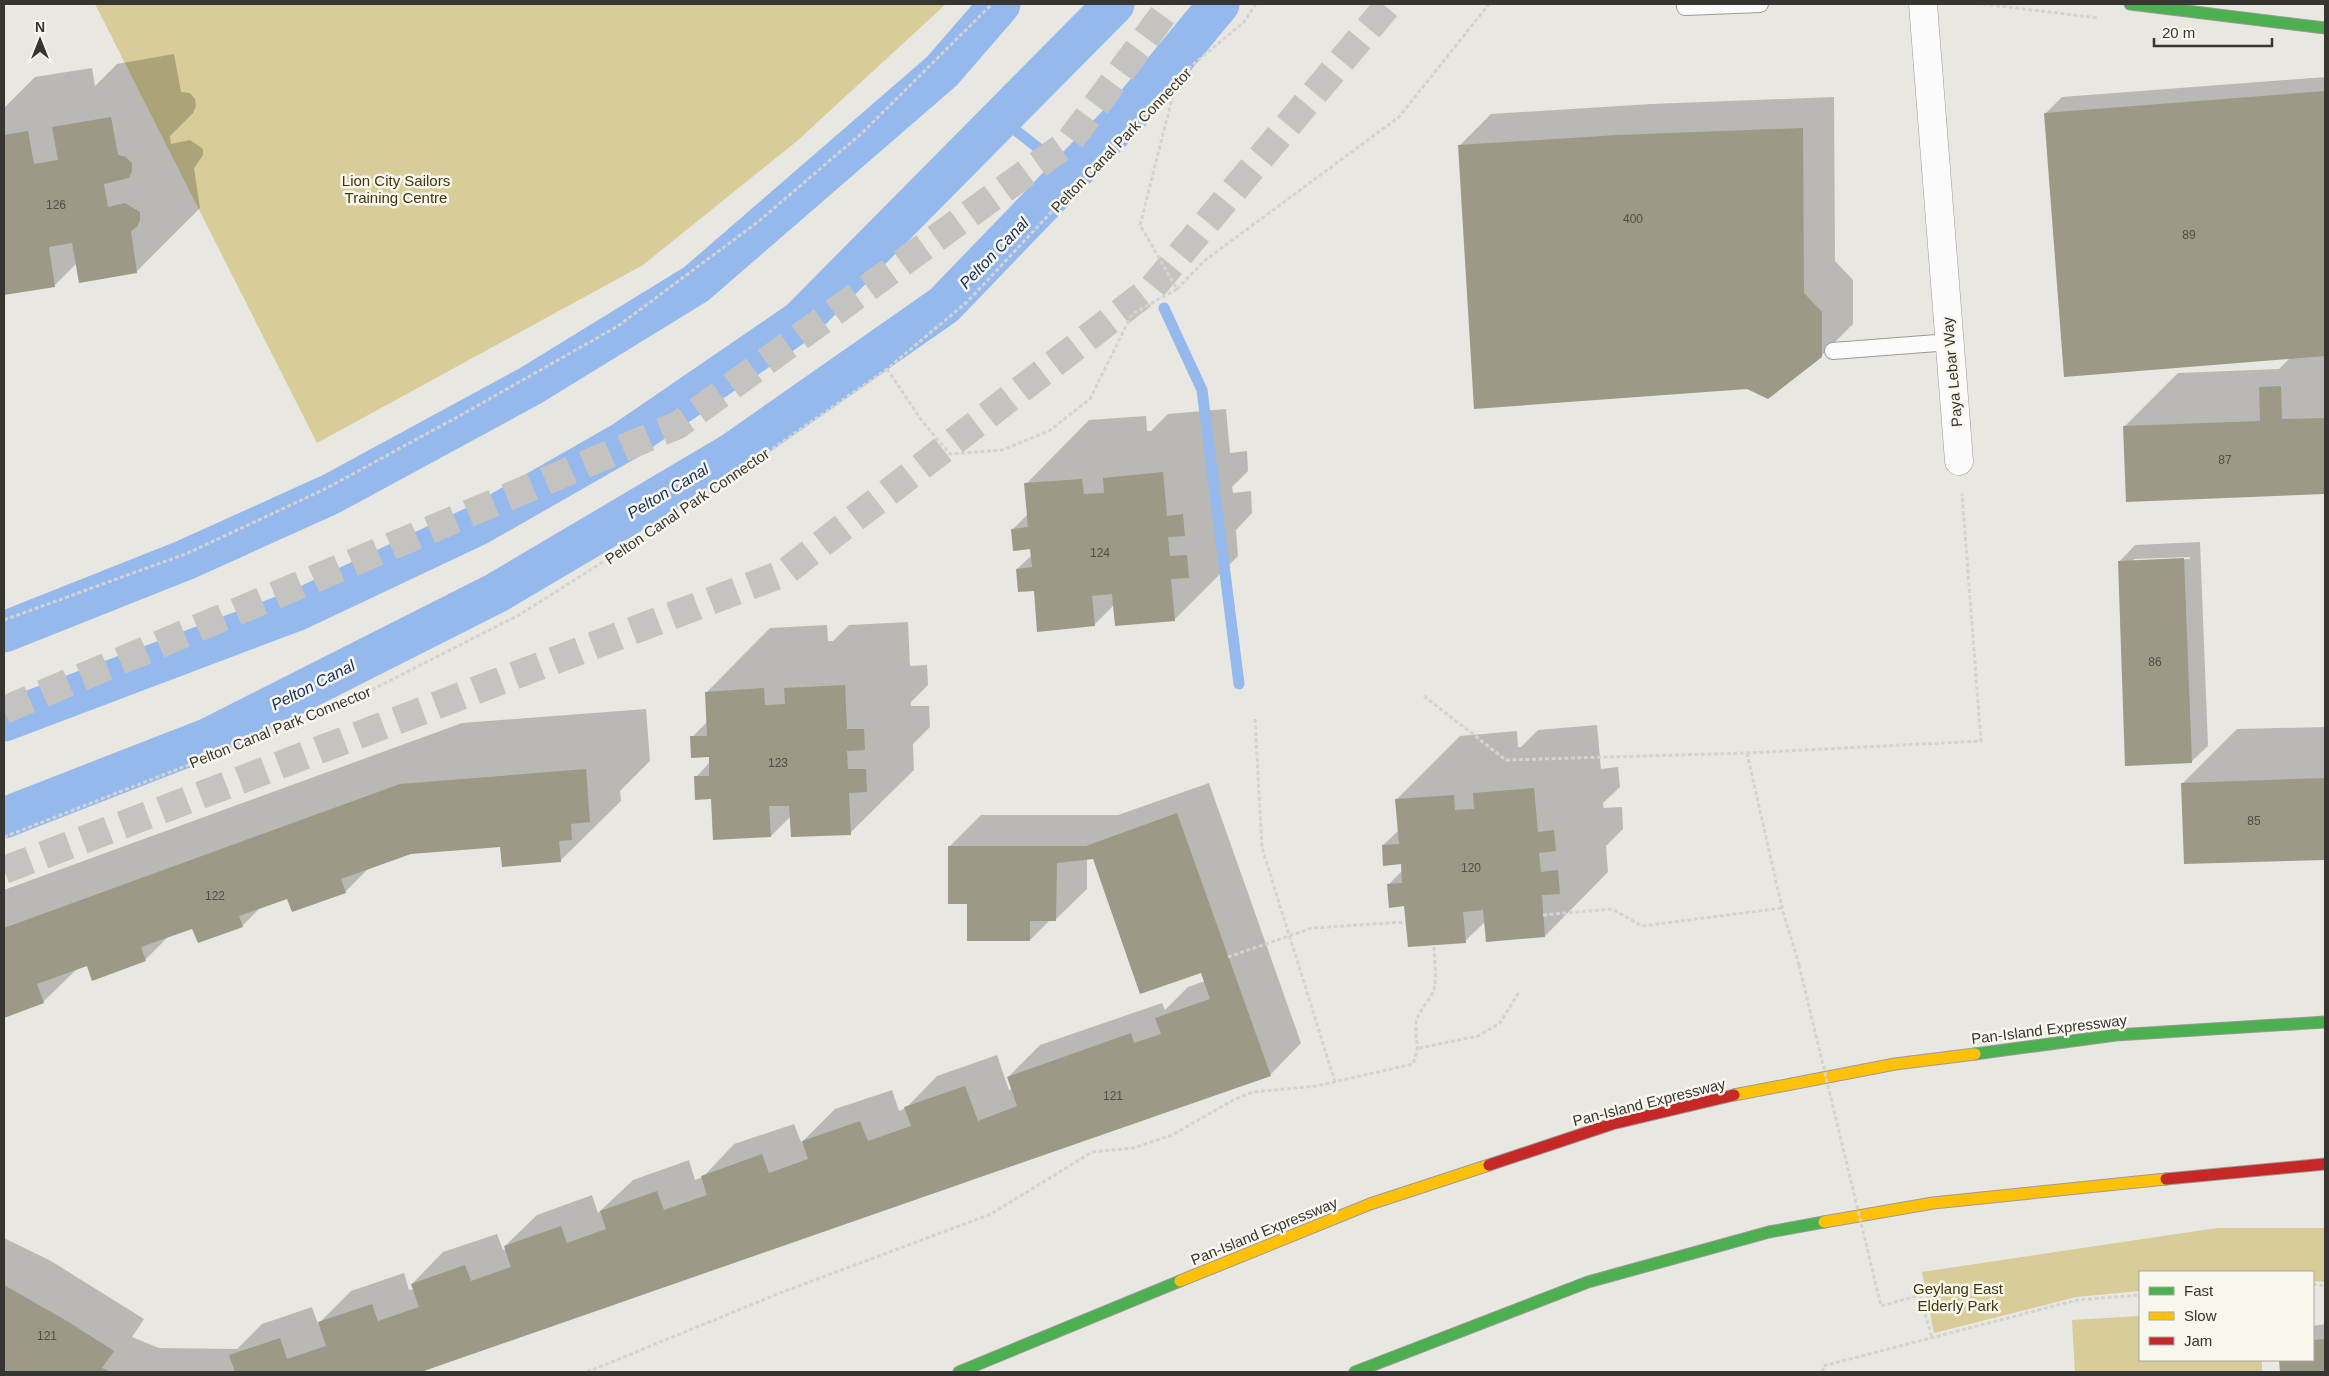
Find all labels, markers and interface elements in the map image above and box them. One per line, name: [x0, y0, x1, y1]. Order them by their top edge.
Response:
north arrow: [15, 15, 65, 65]
scale bar: [2154, 15, 2272, 47]
text: N: [35, 19, 45, 35]
text: 20 m: [2162, 24, 2195, 41]
street label: Pelton Canal Park Connector: [1047, 64, 1195, 216]
park label: Lion City Sailors Training Centre: [342, 172, 450, 206]
house number: 126: [46, 198, 66, 212]
house number: 400: [1623, 212, 1643, 226]
water label: Pelton Canal: [956, 214, 1032, 292]
house number: 89: [2182, 228, 2196, 242]
street label: Paya Lebar Way: [1939, 316, 1965, 428]
street label: Pelton Canal Park Connector: [602, 445, 772, 567]
house number: 87: [2218, 453, 2232, 467]
water label: Pelton Canal: [624, 460, 712, 522]
house number: 124: [1090, 546, 1110, 560]
house number: 86: [2148, 655, 2162, 669]
water label: Pelton Canal: [268, 656, 358, 713]
street label: Pelton Canal Park Connector: [187, 683, 373, 771]
house number: 123: [768, 756, 788, 770]
house number: 85: [2247, 814, 2261, 828]
house number: 120: [1461, 861, 1481, 875]
house number: 122: [205, 889, 225, 903]
street label: Pan-Island Expressway: [1970, 1011, 2128, 1047]
street label: Pan-Island Expressway: [1571, 1075, 1728, 1129]
house number: 121: [1103, 1089, 1123, 1103]
street label: Pan-Island Expressway: [1188, 1194, 1340, 1268]
legend: [2139, 1271, 2314, 1361]
park label: Geylang East Elderly Park: [1913, 1280, 2004, 1314]
text: Fast: [2184, 1282, 2214, 1299]
text: Slow: [2184, 1307, 2217, 1324]
house number: 121: [37, 1329, 57, 1343]
text: Jam: [2184, 1332, 2212, 1349]

